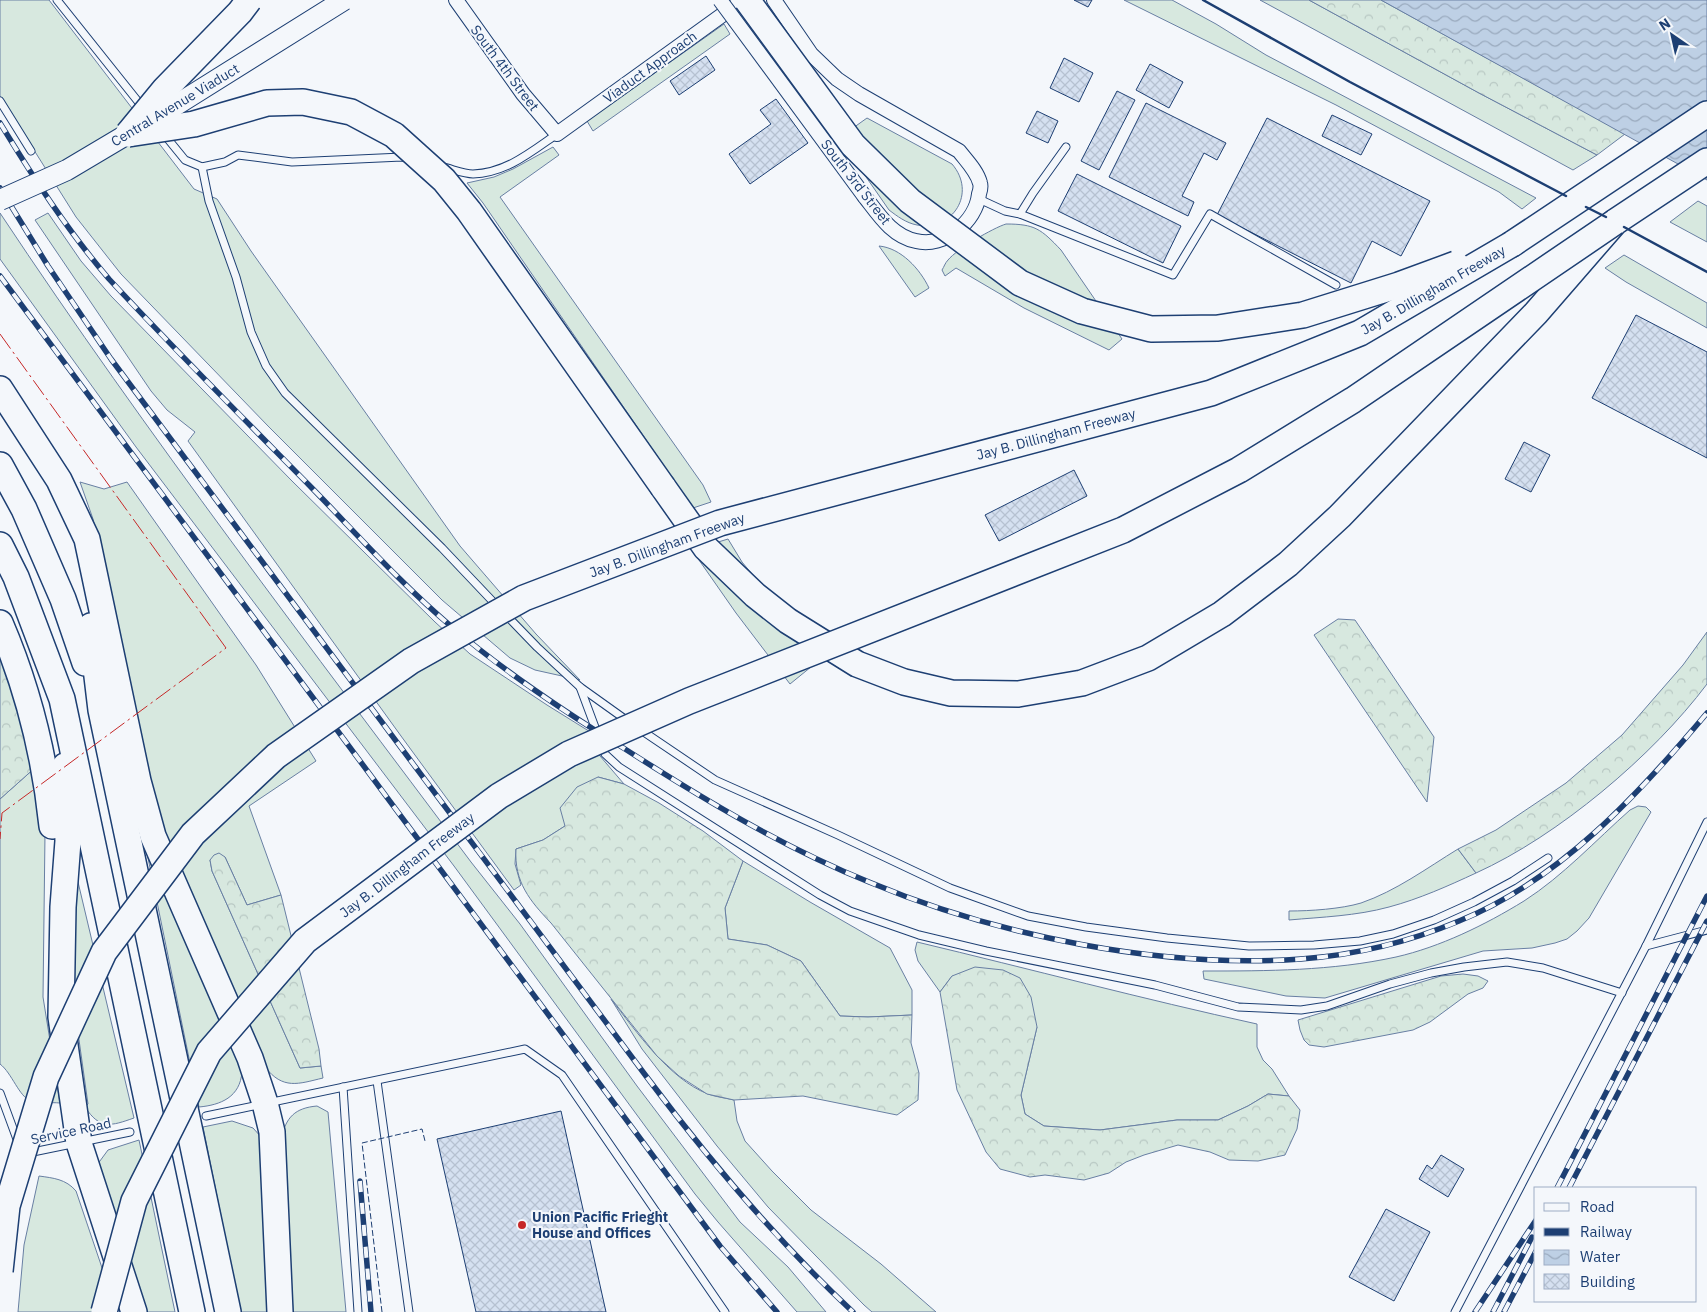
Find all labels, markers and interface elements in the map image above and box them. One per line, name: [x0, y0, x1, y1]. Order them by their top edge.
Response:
north arrow: [1647, 10, 1697, 60]
text: N: [1655, 14, 1674, 35]
street label: South 4th Street: [467, 21, 543, 115]
street label: Viaduct Approach: [600, 27, 700, 107]
street label: Central Avenue Viaduct: [108, 60, 242, 150]
street label: South 3rd Street: [817, 136, 895, 228]
street label: Jay B. Dillingham Freeway: [1357, 241, 1509, 339]
street label: Jay B. Dillingham Freeway: [974, 404, 1138, 464]
street label: Jay B. Dillingham Freeway: [587, 508, 747, 582]
street label: Jay B. Dillingham Freeway: [336, 808, 478, 922]
street label: Service Road: [29, 1114, 113, 1148]
legend: [1534, 1187, 1697, 1302]
text: Road: [1580, 1197, 1615, 1216]
place label: Union Pacific Frieght House and Offices: [532, 1208, 668, 1242]
marker: Union Pacific Frieght House and Offices: [516, 1219, 528, 1231]
text: Railway: [1580, 1222, 1633, 1241]
text: Water: [1580, 1247, 1621, 1266]
text: Building: [1580, 1272, 1635, 1291]

